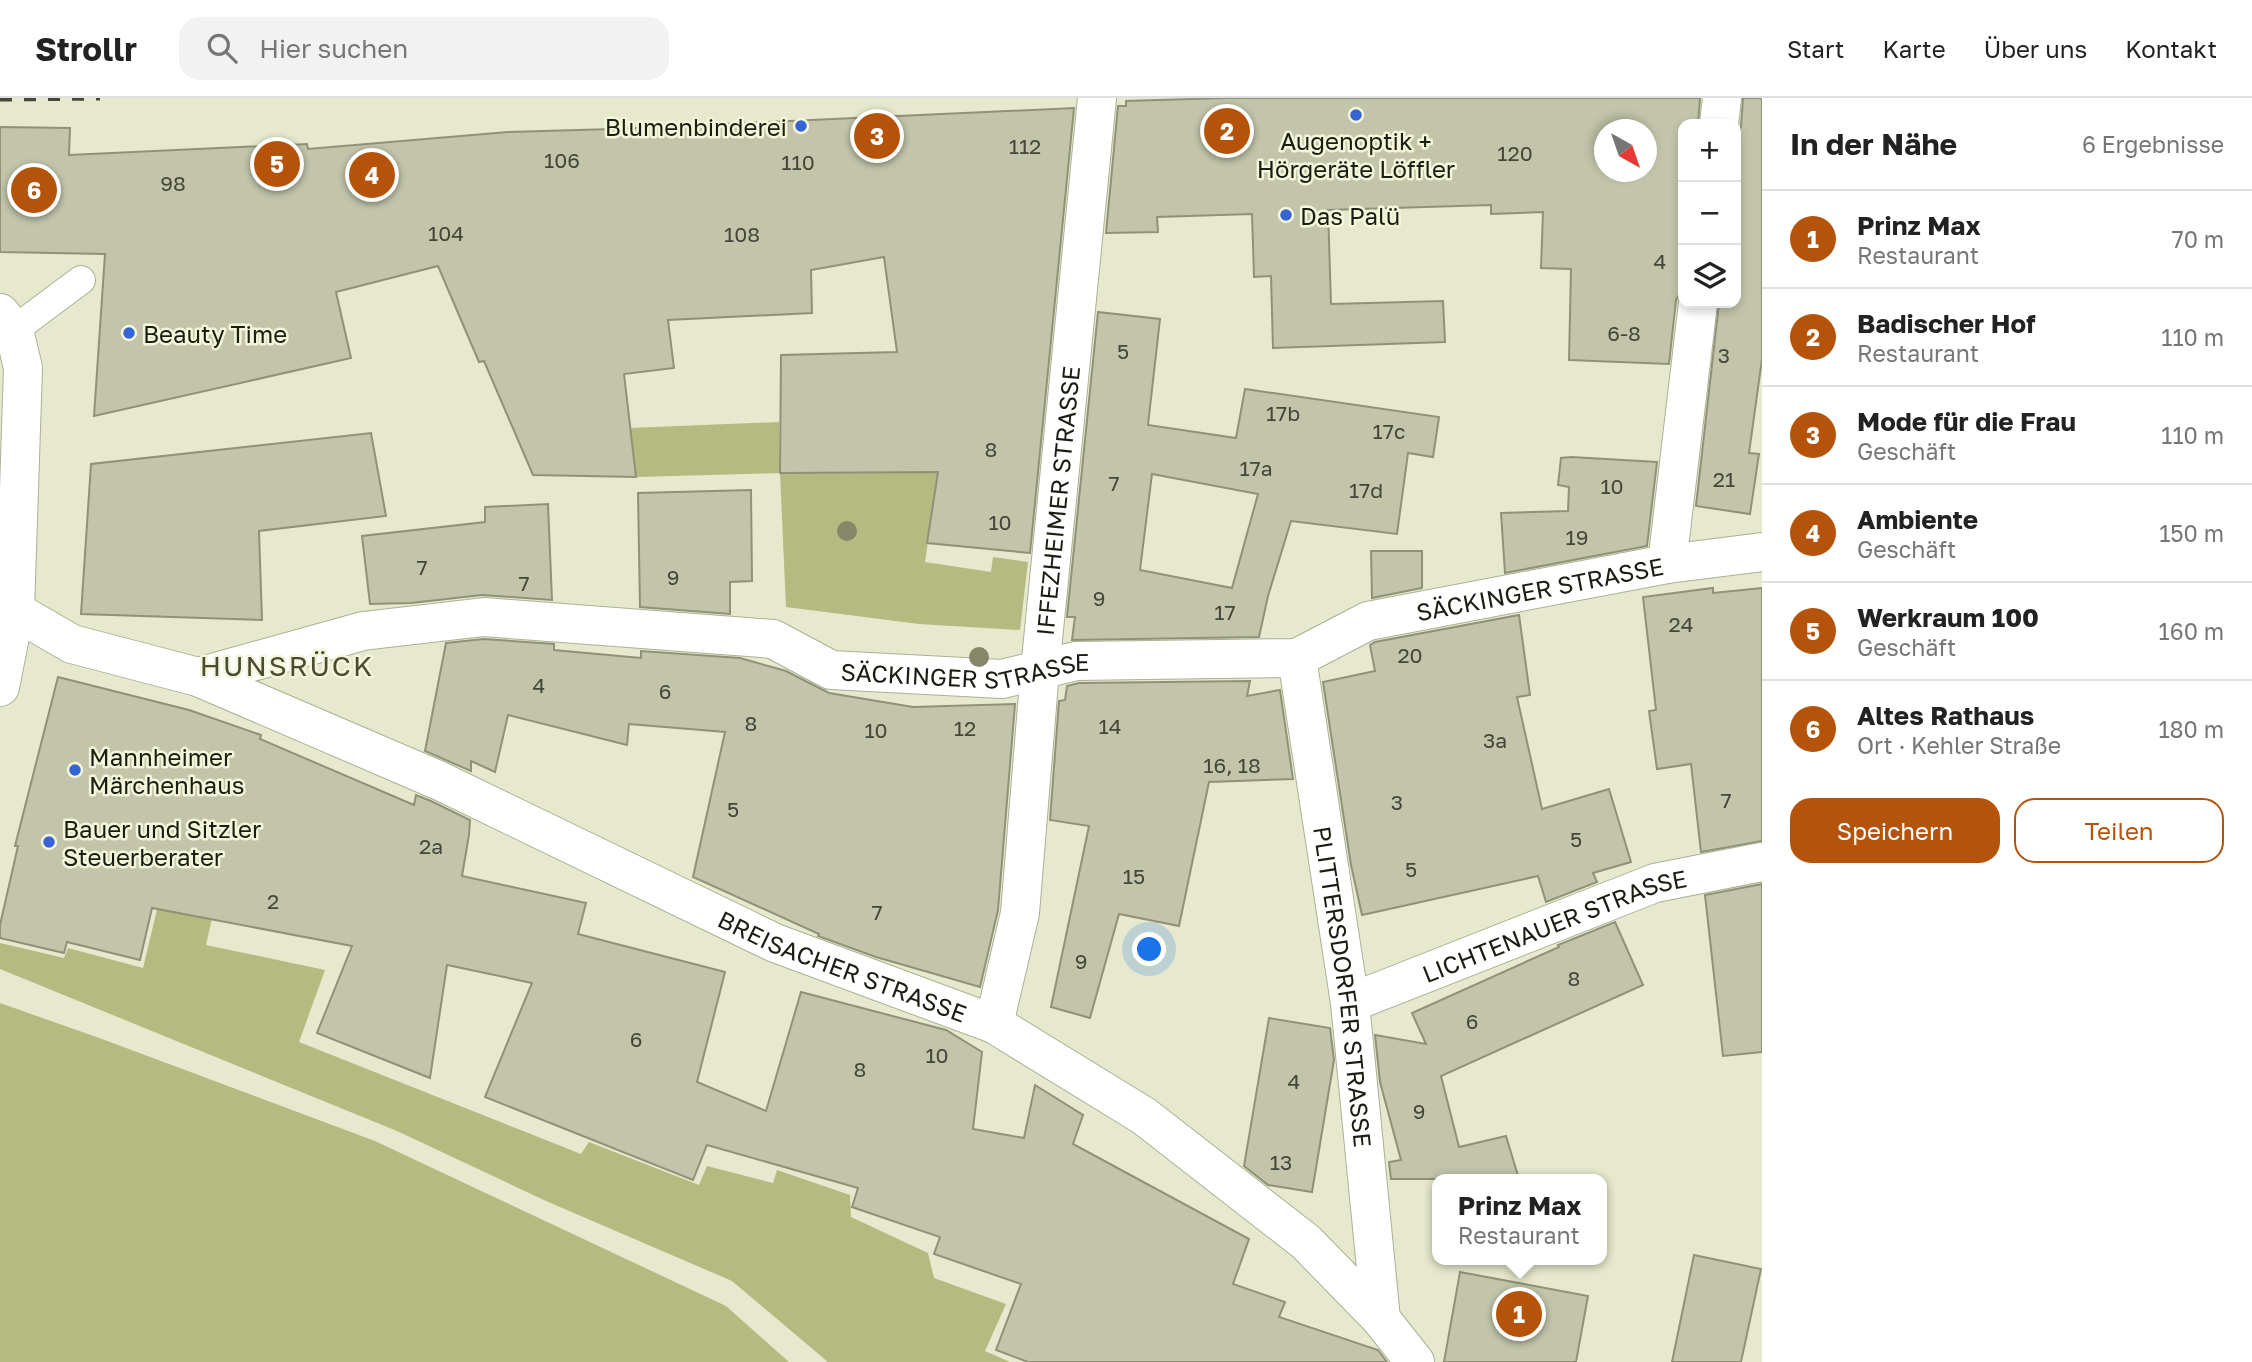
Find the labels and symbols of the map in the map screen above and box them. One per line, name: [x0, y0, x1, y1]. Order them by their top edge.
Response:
pin: 2: [1204, 105, 1250, 157]
marker: Augenoptik + Hörgeräte Löffler: [1348, 107, 1364, 123]
pin: 3: [854, 110, 900, 162]
place label: Blumenbinderei: [605, 112, 787, 141]
marker: Blumenbinderei: [793, 118, 809, 134]
north arrow: [1594, 119, 1657, 182]
place label: Augenoptik + Hörgeräte Löffler: [1257, 126, 1455, 183]
house number: 112: [1009, 133, 1041, 159]
pin: 5: [254, 138, 300, 190]
house number: 120: [1497, 140, 1533, 166]
house number: 106: [544, 147, 580, 173]
pin: 4: [349, 149, 395, 201]
house number: 110: [781, 149, 815, 175]
pin: 6: [11, 164, 57, 216]
house number: 98: [160, 170, 186, 196]
place label: Das Palü: [1300, 201, 1400, 230]
marker: Das Palü: [1278, 207, 1294, 223]
house number: 104: [428, 220, 464, 246]
house number: 108: [724, 221, 760, 247]
house number: 4: [1654, 248, 1666, 274]
place label: Beauty Time: [143, 319, 287, 348]
house number: 6-8: [1607, 320, 1641, 346]
marker: Beauty Time: [121, 325, 137, 341]
house number: 5: [1117, 338, 1129, 364]
house number: 3: [1718, 342, 1730, 368]
street label: IFFEZHEIMER STRASSE: [1029, 365, 1085, 637]
house number: 17b: [1266, 400, 1300, 426]
house number: 17c: [1373, 418, 1405, 444]
house number: 8: [985, 436, 997, 462]
house number: 17a: [1239, 455, 1273, 481]
house number: 21: [1713, 466, 1735, 492]
house number: 7: [1108, 470, 1120, 496]
house number: 10: [1600, 473, 1624, 499]
house number: 17d: [1349, 477, 1383, 503]
house number: 10: [988, 509, 1012, 535]
house number: 19: [1566, 524, 1588, 550]
street label: SÄCKINGER STRASSE: [1414, 551, 1666, 626]
house number: 7: [416, 554, 428, 580]
house number: 9: [667, 564, 679, 590]
house number: 7: [518, 570, 530, 596]
house number: 9: [1093, 585, 1105, 611]
house number: 17: [1214, 599, 1236, 625]
house number: 24: [1669, 611, 1694, 637]
house number: 20: [1397, 642, 1423, 668]
street label: SÄCKINGER STRASSE: [840, 646, 1090, 694]
district label: HUNSRÜCK: [200, 649, 374, 682]
house number: 4: [533, 672, 545, 698]
house number: 6: [659, 678, 671, 704]
house number: 8: [745, 710, 757, 736]
house number: 14: [1099, 713, 1122, 739]
house number: 12: [954, 715, 976, 741]
house number: 10: [864, 717, 888, 743]
house number: 3a: [1483, 727, 1507, 753]
place label: Mannheimer Märchenhaus: [89, 742, 244, 799]
house number: 16, 18: [1203, 752, 1261, 778]
marker: Mannheimer Märchenhaus: [67, 762, 83, 778]
house number: 7: [1720, 787, 1732, 813]
house number: 3: [1391, 789, 1403, 815]
house number: 5: [727, 796, 739, 822]
place label: Bauer und Sitzler Steuerberater: [63, 814, 261, 871]
street label: PLITTERSDORFER STRASSE: [1308, 824, 1379, 1149]
house number: 5: [1570, 826, 1582, 852]
house number: 2a: [419, 833, 443, 859]
marker: Bauer und Sitzler Steuerberater: [41, 834, 57, 850]
house number: 5: [1405, 856, 1417, 882]
house number: 15: [1123, 863, 1145, 889]
street label: LICHTENAUER STRASSE: [1418, 863, 1689, 988]
house number: 2: [267, 888, 279, 914]
house number: 7: [871, 899, 883, 925]
street label: BREISACHER STRASSE: [714, 903, 971, 1027]
your location: [1132, 932, 1166, 966]
house number: 9: [1075, 948, 1087, 974]
house number: 8: [1568, 965, 1580, 991]
house number: 6: [1466, 1008, 1478, 1034]
house number: 6: [630, 1026, 642, 1052]
house number: 10: [925, 1042, 949, 1068]
house number: 8: [854, 1056, 866, 1082]
house number: 4: [1288, 1068, 1300, 1094]
house number: 9: [1413, 1098, 1425, 1124]
house number: 13: [1270, 1149, 1292, 1175]
pin: 1: [1496, 1288, 1542, 1340]

